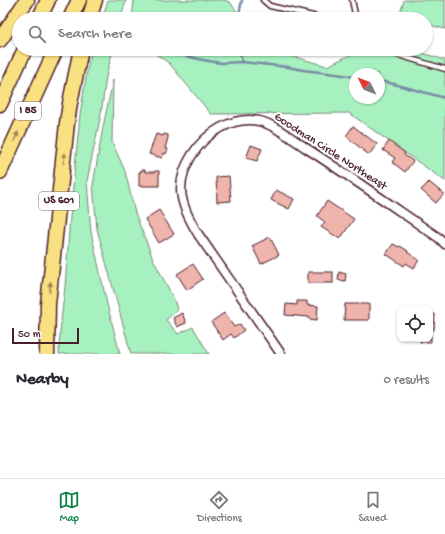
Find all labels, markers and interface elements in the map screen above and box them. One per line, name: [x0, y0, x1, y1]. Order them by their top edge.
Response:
search box: [12, 12, 433, 56]
icon: search: [26, 23, 48, 45]
text: Search here: [58, 25, 132, 43]
north arrow: [349, 68, 385, 104]
road number: I 85: [15, 102, 41, 120]
street label: Goodman Circle Northeast: [271, 110, 390, 194]
one-way arrow: [13, 131, 19, 143]
one-way arrow: [60, 152, 67, 164]
road number: US 601: [39, 192, 79, 210]
one-way arrow: [47, 281, 53, 293]
map controls: [397, 306, 433, 342]
button: locate: [397, 306, 433, 342]
scale bar: [12, 326, 79, 345]
text: 50 m: [18, 329, 40, 341]
text: Nearby: [16, 370, 69, 390]
text: 0 results: [383, 373, 429, 388]
tab: Map: [58, 489, 80, 525]
tab: Directions: [197, 489, 242, 525]
tab: Saved: [358, 489, 387, 525]

